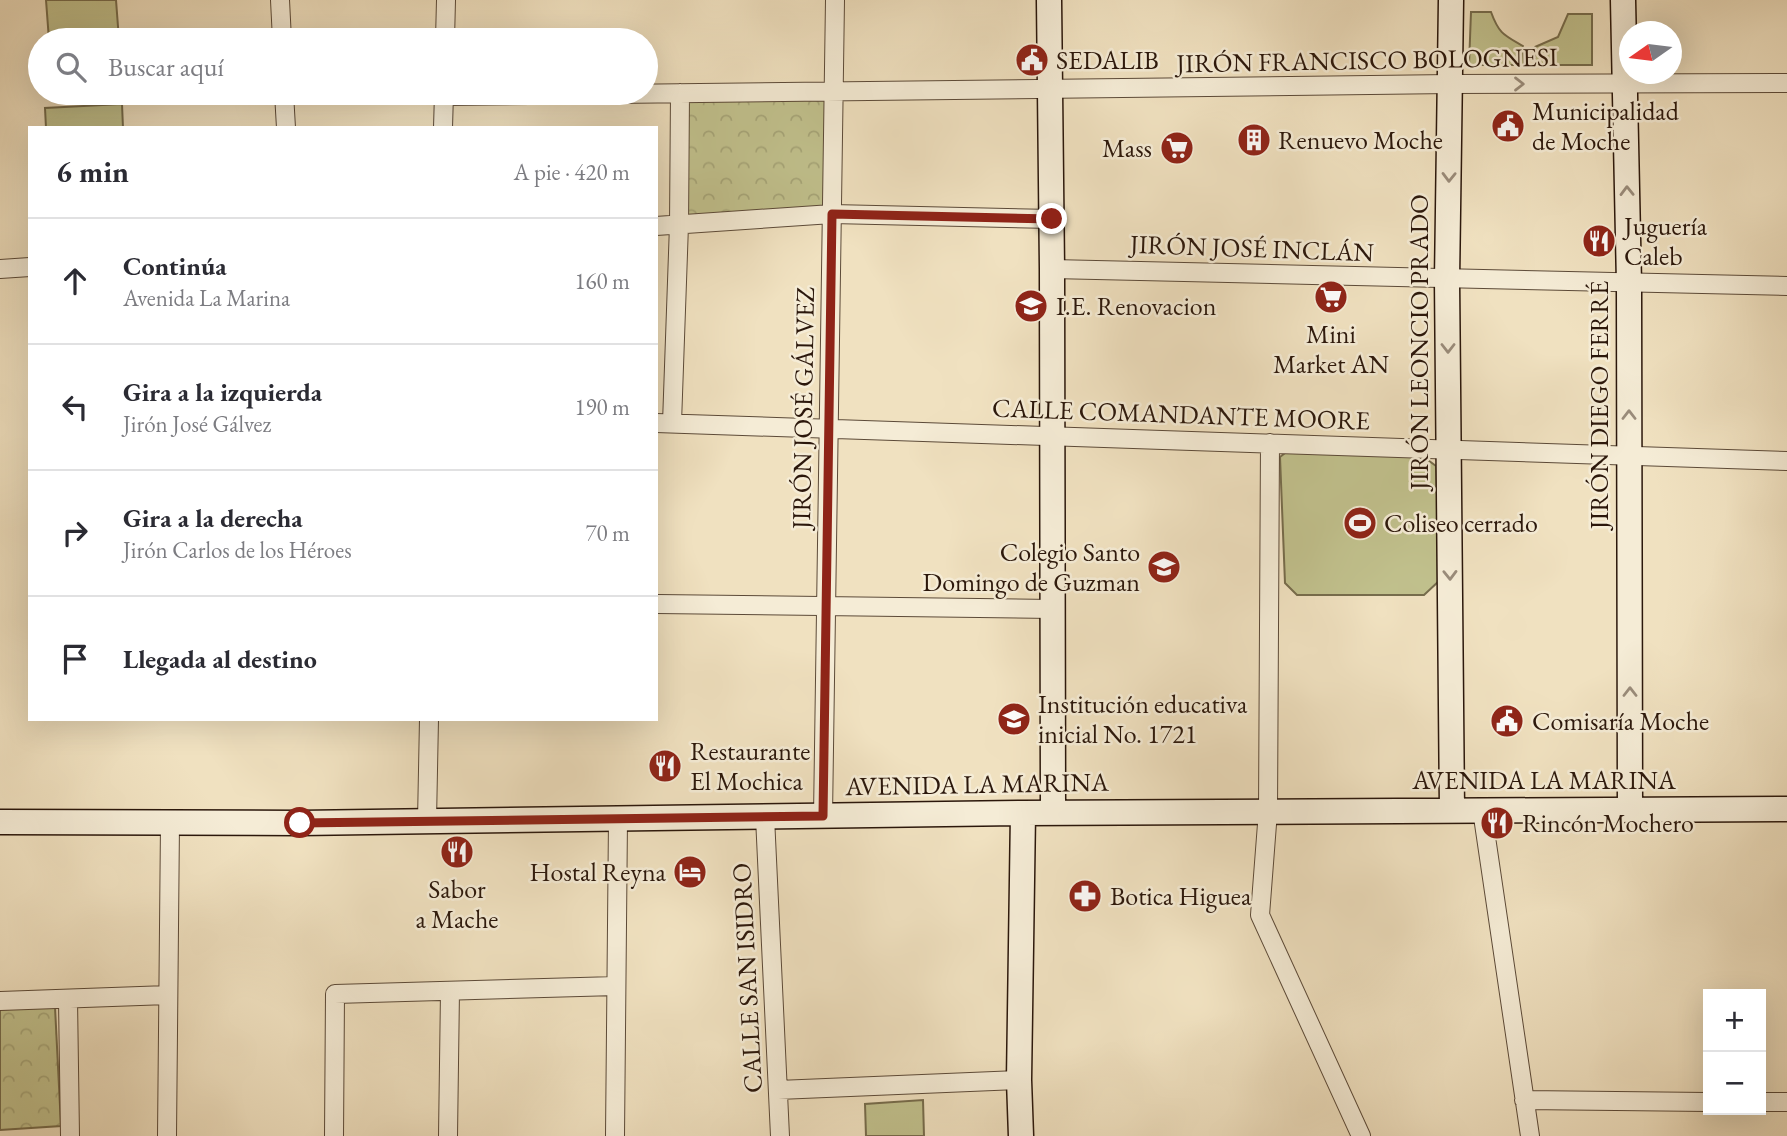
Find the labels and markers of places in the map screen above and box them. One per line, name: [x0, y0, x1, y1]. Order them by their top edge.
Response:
public building icon: SEDALIB: [1013, 41, 1051, 79]
place label: SEDALIB: [1056, 43, 1159, 77]
place label: Municipalidad de Moche: [1532, 94, 1680, 158]
public building icon: Municipalidad de Moche: [1489, 107, 1527, 145]
building icon: Renuevo Moche: [1235, 121, 1273, 159]
place label: Renuevo Moche: [1278, 123, 1443, 157]
supermarket icon: Mass: [1158, 129, 1196, 167]
place label: Mass: [1102, 131, 1152, 165]
place label: Juguería Caleb: [1622, 209, 1708, 273]
restaurant icon: Juguería Caleb: [1580, 222, 1618, 260]
supermarket icon: Mini Market AN: [1312, 278, 1350, 316]
school or university icon: I.E. Renovacion: [1012, 287, 1050, 325]
place label: I.E. Renovacion: [1056, 289, 1217, 323]
place label: Mini Market AN: [1273, 317, 1390, 381]
sports icon: Coliseo cerrado: [1341, 504, 1379, 542]
place label: Coliseo cerrado: [1384, 506, 1538, 540]
place label: Colegio Santo Domingo de Guzman: [923, 535, 1140, 599]
school or university icon: Colegio Santo Domingo de Guzman: [1145, 548, 1183, 586]
place label: Institución educativa inicial No. 1721: [1038, 687, 1248, 751]
school or university icon: Institución educativa inicial No. 1721: [995, 700, 1033, 738]
public building icon: Comisaría Moche: [1488, 702, 1526, 740]
place label: Comisaría Moche: [1532, 704, 1709, 738]
place label: Restaurante El Mochica: [690, 734, 810, 798]
restaurant icon: Restaurante El Mochica: [646, 747, 684, 785]
restaurant icon: Rincón Mochero: [1478, 804, 1516, 842]
place label: Rincón Mochero: [1522, 806, 1694, 840]
restaurant icon: Sabor a Mache: [438, 833, 476, 871]
hotel icon: Hostal Reyna: [671, 853, 709, 891]
place label: Hostal Reyna: [530, 855, 667, 889]
place label: Sabor a Mache: [416, 872, 498, 936]
pharmacy icon: Botica Higuea: [1066, 877, 1104, 915]
place label: Botica Higuea: [1110, 879, 1252, 913]

